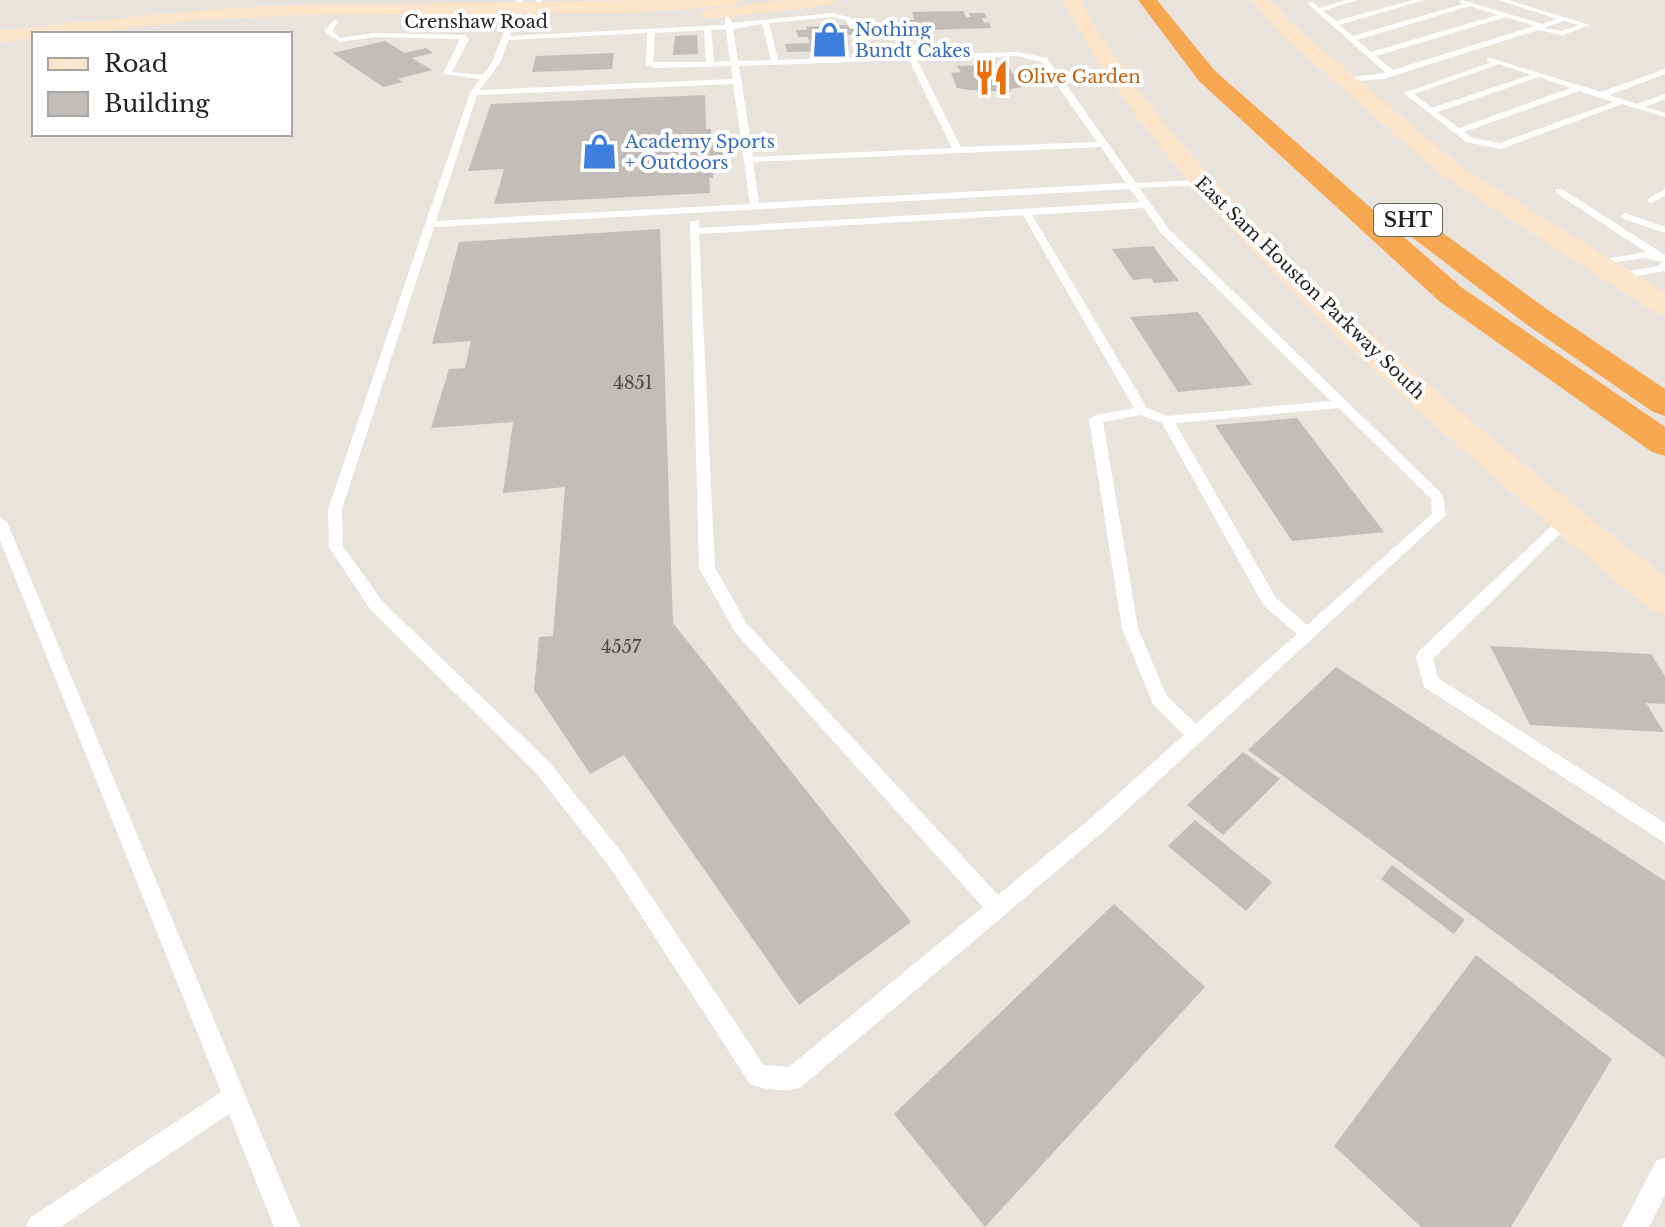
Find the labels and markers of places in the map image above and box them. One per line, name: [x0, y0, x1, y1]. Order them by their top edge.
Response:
place label: Nothing Bundt Cakes: [855, 19, 971, 62]
shop icon: Nothing Bundt Cakes: [810, 21, 848, 59]
restaurant icon: Olive Garden: [972, 58, 1010, 96]
place label: Olive Garden: [1017, 66, 1141, 88]
place label: Academy Sports + Outdoors: [624, 131, 775, 174]
shop icon: Academy Sports + Outdoors: [580, 133, 618, 171]

